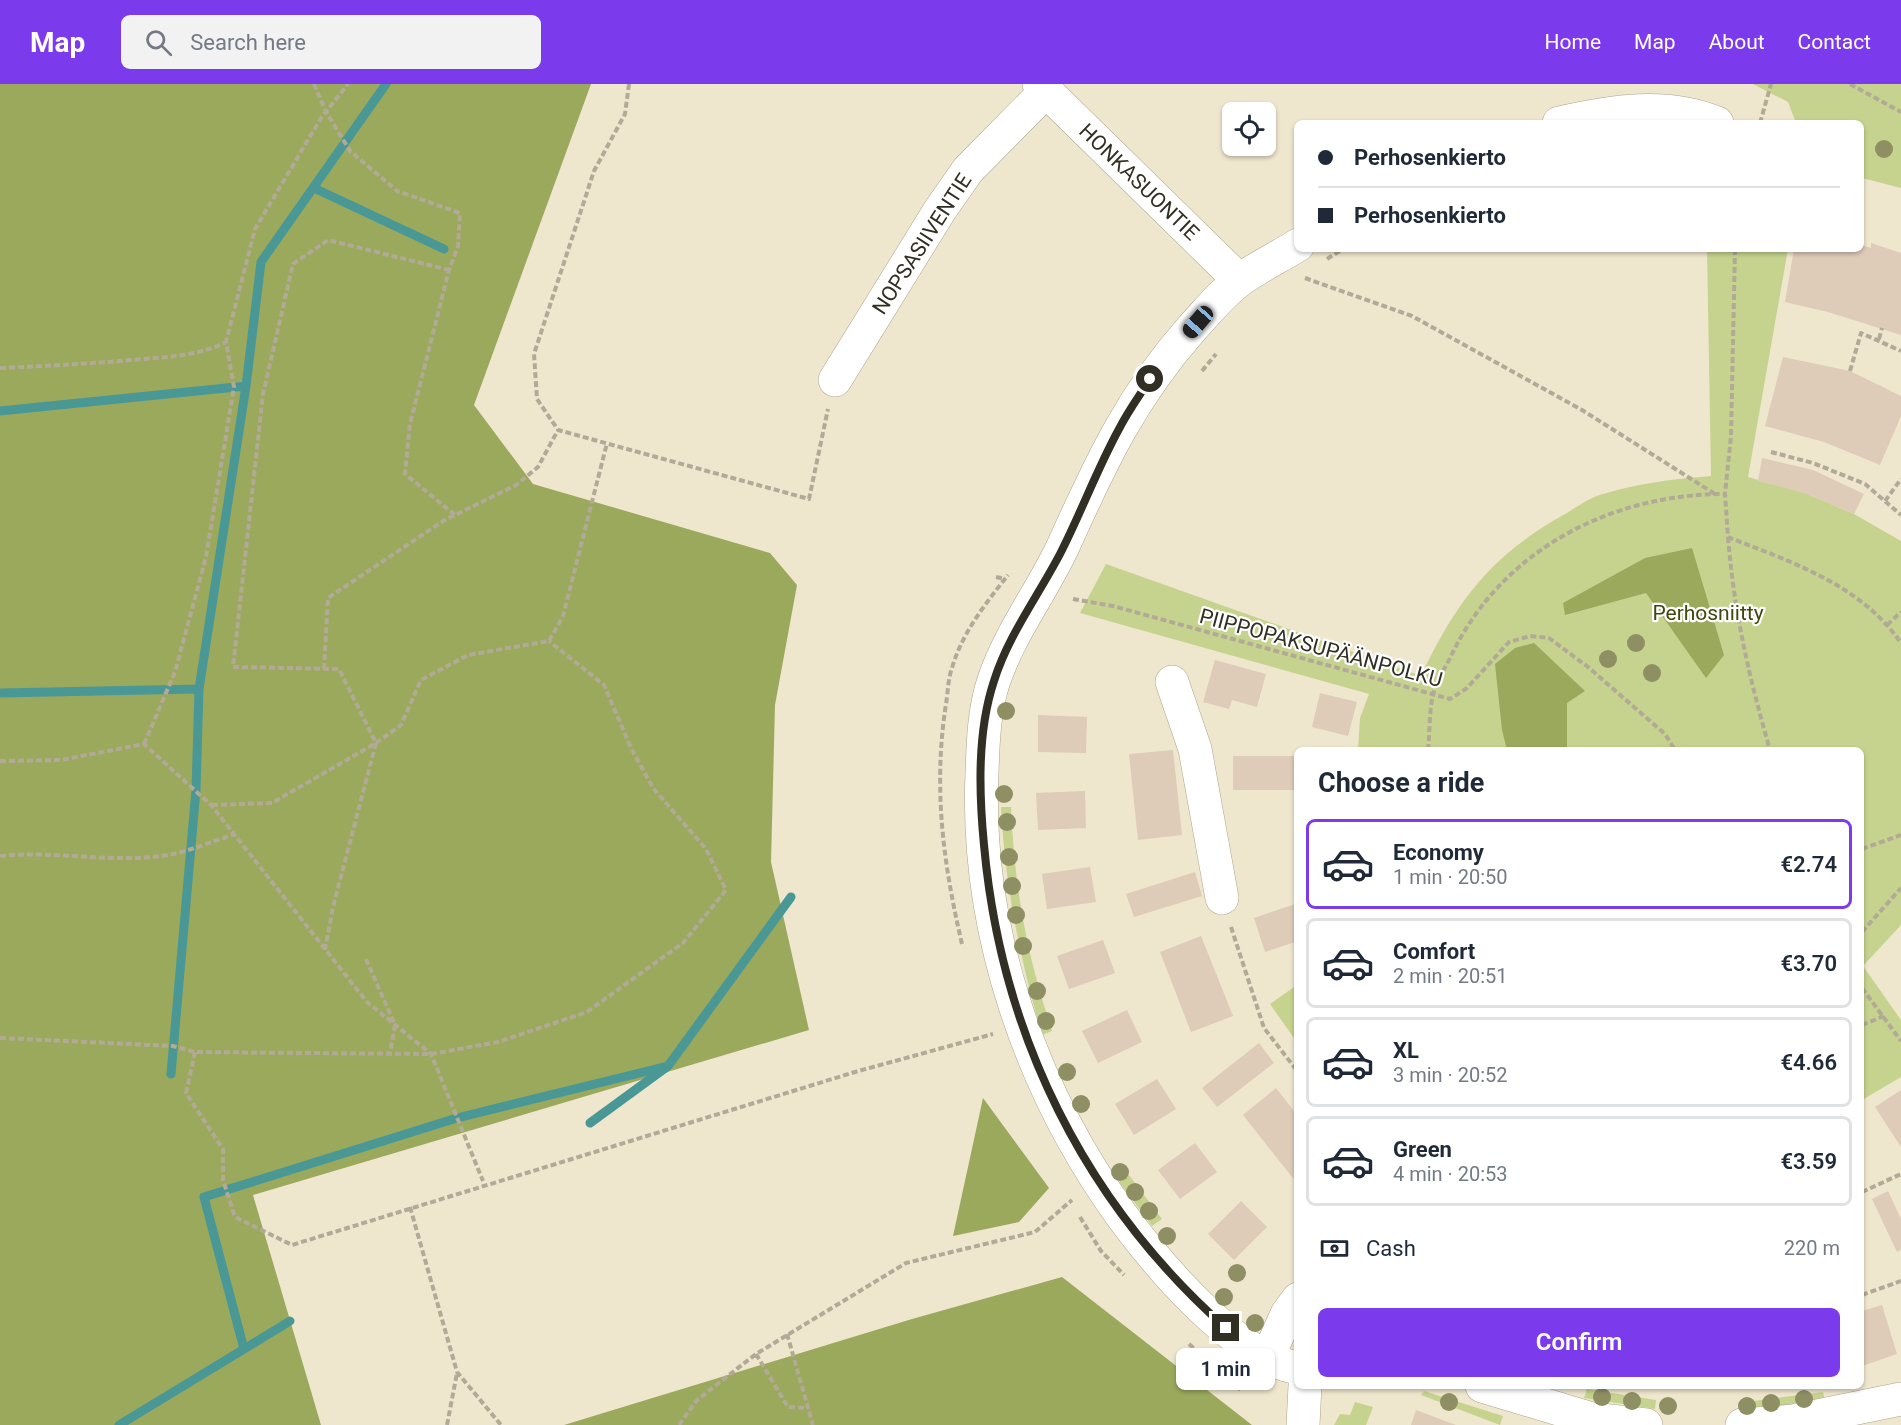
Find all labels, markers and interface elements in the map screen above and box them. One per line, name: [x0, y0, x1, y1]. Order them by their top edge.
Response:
search box: [121, 15, 541, 69]
text: Map: [30, 26, 85, 59]
icon: search: [142, 26, 175, 59]
text: Search here: [190, 30, 306, 55]
text: Home: [1545, 30, 1601, 54]
text: Map: [1634, 30, 1676, 54]
text: About: [1709, 30, 1765, 54]
text: Contact: [1798, 30, 1871, 54]
map controls: [1222, 102, 1276, 156]
button: locate: [1222, 102, 1276, 156]
street label: HONKASUONTIE: [1074, 119, 1204, 245]
text: Perhosenkierto: [1354, 145, 1506, 170]
street label: NOPSASIIVENTIE: [868, 169, 976, 319]
text: Perhosenkierto: [1354, 203, 1506, 228]
car: [1179, 303, 1217, 341]
route start: [1136, 365, 1163, 392]
park label: Perhosniitty: [1652, 601, 1764, 625]
street label: PIIPPOPAKSUPÄÄNPOLKU: [1197, 604, 1445, 692]
text: Choose a ride: [1318, 767, 1484, 799]
icon: car: [1321, 837, 1375, 891]
text: Economy: [1393, 840, 1484, 865]
text: €2.74: [1780, 852, 1837, 877]
text: 1 min · 20:50: [1393, 865, 1508, 889]
icon: car: [1321, 936, 1375, 990]
text: Comfort: [1393, 939, 1475, 964]
text: €3.70: [1780, 951, 1837, 976]
text: 2 min · 20:51: [1393, 964, 1508, 988]
icon: car: [1321, 1035, 1375, 1089]
text: XL: [1393, 1038, 1419, 1063]
text: €4.66: [1780, 1050, 1837, 1075]
text: 3 min · 20:52: [1393, 1063, 1508, 1087]
icon: car: [1321, 1134, 1375, 1188]
text: Green: [1393, 1137, 1452, 1162]
text: €3.59: [1780, 1149, 1837, 1174]
text: 4 min · 20:53: [1393, 1162, 1508, 1186]
icon: cash: [1318, 1232, 1351, 1265]
text: Cash: [1366, 1236, 1416, 1261]
text: 220 m: [1784, 1236, 1840, 1260]
button: Confirm: [1318, 1308, 1840, 1377]
route end: [1212, 1314, 1239, 1341]
callout: 1 min: [1176, 1349, 1276, 1391]
text: 1 min: [1200, 1357, 1251, 1381]

